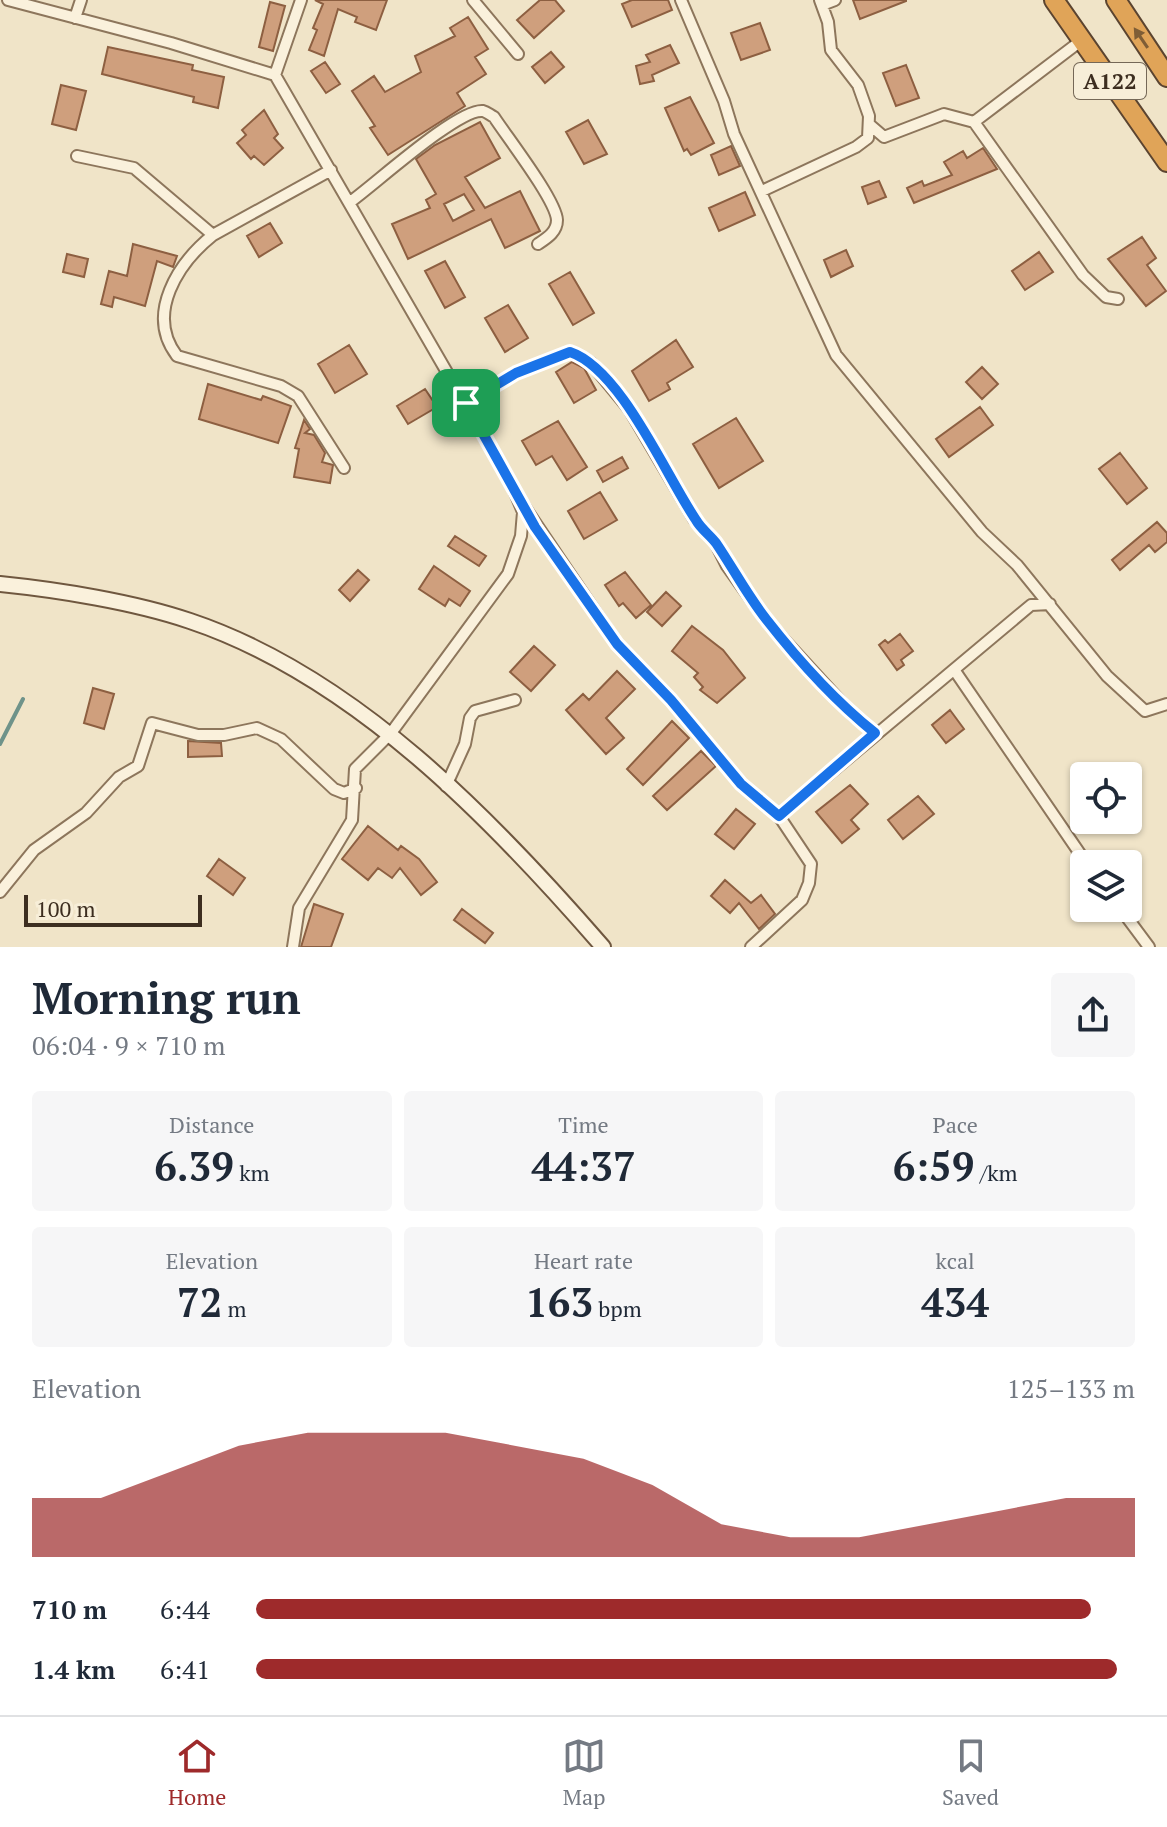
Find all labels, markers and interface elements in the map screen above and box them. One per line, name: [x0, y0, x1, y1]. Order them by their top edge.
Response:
one-way arrow: [1134, 28, 1149, 49]
road number: A122: [1074, 63, 1146, 99]
pin: [432, 369, 500, 437]
icon: arrive: [444, 381, 488, 425]
map controls: [1070, 762, 1142, 922]
button: locate: [1070, 762, 1142, 834]
button: layers: [1070, 850, 1142, 922]
scale bar: [24, 891, 202, 927]
text: 100 m: [36, 894, 96, 923]
text: Morning run: [32, 968, 301, 1027]
button: share: [1051, 973, 1135, 1057]
text: 06:04 · 9 × 710 m: [32, 1028, 226, 1062]
text: Distance: [169, 1110, 254, 1139]
text: Time: [558, 1110, 609, 1139]
text: Pace: [933, 1110, 978, 1139]
text: 6.39: [154, 1139, 234, 1192]
text: 44:37: [531, 1139, 636, 1192]
text: 6:59: [893, 1139, 974, 1192]
text: km: [234, 1158, 269, 1187]
text: /km: [974, 1158, 1018, 1187]
text: Elevation: [166, 1246, 258, 1275]
text: Heart rate: [534, 1246, 633, 1275]
text: kcal: [936, 1246, 975, 1275]
text: 72: [177, 1275, 222, 1328]
text: 163: [525, 1275, 593, 1328]
text: 434: [921, 1275, 989, 1328]
text: m: [222, 1294, 247, 1323]
text: bpm: [593, 1294, 642, 1323]
text: Elevation: [32, 1371, 141, 1405]
text: 125–133 m: [1007, 1371, 1135, 1405]
text: 710 m: [32, 1592, 107, 1626]
text: 6:44: [160, 1592, 210, 1626]
text: 1.4 km: [32, 1652, 115, 1686]
text: 6:41: [160, 1652, 210, 1686]
tab: Home: [168, 1734, 226, 1811]
tab: Map: [562, 1734, 606, 1811]
tab: Saved: [942, 1734, 999, 1811]

